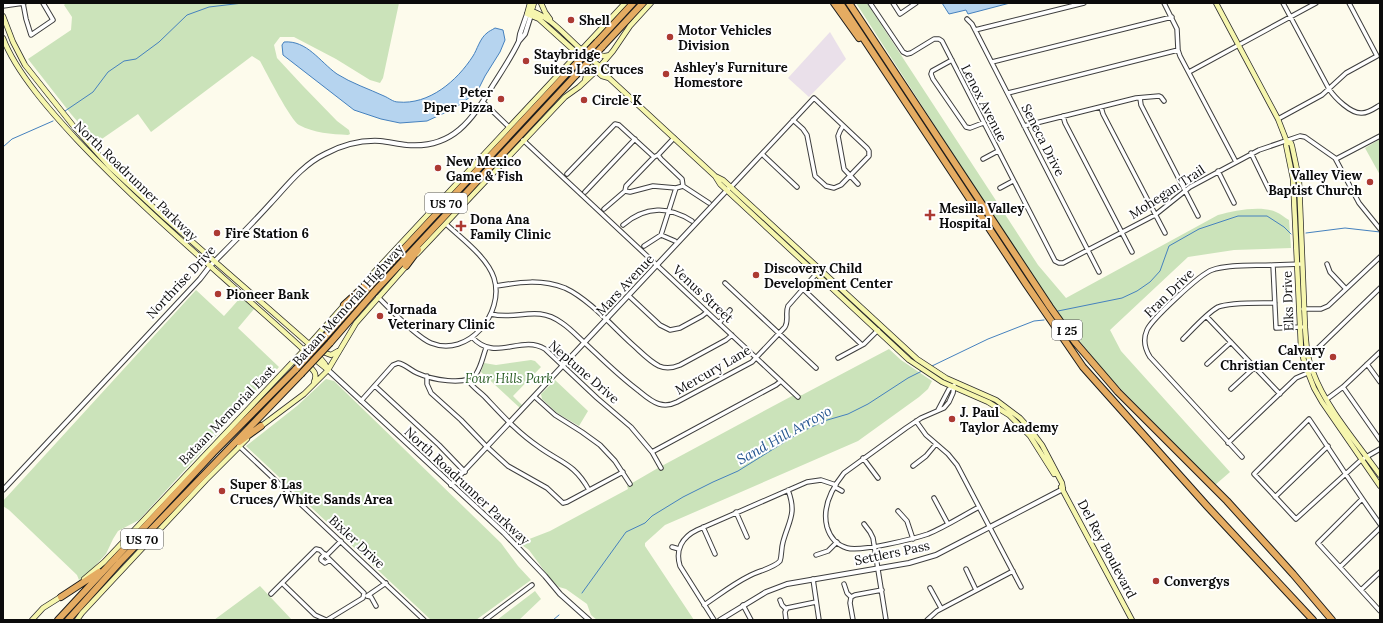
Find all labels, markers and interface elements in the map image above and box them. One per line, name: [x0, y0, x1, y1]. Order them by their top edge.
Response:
place label: Shell: [579, 12, 610, 29]
marker: Shell: [566, 15, 576, 25]
place label: Motor Vehicles Division: [678, 22, 772, 54]
marker: Motor Vehicles Division: [665, 32, 675, 42]
place label: Staybridge Suites Las Cruces: [534, 46, 644, 78]
marker: Staybridge Suites Las Cruces: [521, 56, 531, 66]
place label: Ashley's Furniture Homestore: [674, 59, 788, 91]
street label: Lenox Avenue: [957, 62, 1011, 144]
marker: Ashley's Furniture Homestore: [661, 69, 671, 79]
place label: Peter Piper Pizza: [423, 84, 494, 116]
place label: Circle K: [592, 92, 643, 109]
marker: Peter Piper Pizza: [496, 94, 506, 104]
marker: Circle K: [579, 95, 589, 105]
street label: Seneca Drive: [1018, 101, 1068, 179]
street label: North Roadrunner Parkway: [71, 117, 202, 245]
place label: New Mexico Game & Fish: [446, 153, 523, 185]
street label: Mohegan Trail: [1126, 161, 1209, 223]
marker: New Mexico Game & Fish: [433, 163, 443, 173]
place label: Valley View Baptist Church: [1268, 167, 1362, 199]
marker: Valley View Baptist Church: [1365, 177, 1375, 187]
road number: US 70: [425, 193, 467, 213]
place label: Mesilla Valley Hospital: [939, 200, 1025, 232]
marker: Mesilla Valley Hospital: [924, 209, 936, 221]
place label: Dona Ana Family Clinic: [470, 211, 551, 243]
marker: Dona Ana Family Clinic: [455, 220, 467, 232]
place label: Fire Station 6: [225, 225, 309, 242]
marker: Fire Station 6: [212, 228, 222, 238]
street label: Bataan Memorial Highway: [289, 240, 407, 369]
street label: Northrise Drive: [143, 242, 219, 322]
street label: Mars Avenue: [592, 251, 658, 319]
place label: Discovery Child Development Center: [764, 260, 893, 292]
street label: Venus Street: [668, 261, 737, 326]
street label: Fran Drive: [1140, 265, 1198, 321]
marker: Discovery Child Development Center: [751, 270, 761, 280]
street label: Elks Drive: [1278, 270, 1298, 332]
place label: Pioneer Bank: [226, 286, 310, 303]
marker: Pioneer Bank: [213, 289, 223, 299]
place label: Jornada Veterinary Clinic: [388, 301, 495, 333]
marker: Jornada Veterinary Clinic: [375, 311, 385, 321]
road number: I 25: [1052, 320, 1082, 340]
street label: Neptune Drive: [545, 337, 623, 407]
street label: Mercury Lane: [672, 341, 754, 399]
place label: Calvary Christian Center: [1220, 342, 1326, 374]
marker: Calvary Christian Center: [1328, 352, 1338, 362]
street label: Bataan Memorial East: [175, 362, 279, 468]
park label: Four Hills Park: [465, 370, 553, 387]
water label: Sand Hill Arroyo: [733, 402, 835, 468]
place label: J. Paul Taylor Academy: [960, 404, 1059, 436]
marker: J. Paul Taylor Academy: [947, 414, 957, 424]
street label: North Roadrunner Parkway: [401, 423, 533, 549]
place label: Super 8 Las Cruces/White Sands Area: [230, 476, 393, 508]
marker: Super 8 Las Cruces/White Sands Area: [217, 486, 227, 496]
street label: Del Rey Boulevard: [1074, 497, 1140, 602]
street label: Bixler Drive: [325, 512, 389, 572]
road number: US 70: [121, 529, 163, 549]
street label: Settlers Pass: [853, 537, 931, 569]
place label: Convergys: [1164, 573, 1229, 590]
marker: Convergys: [1151, 576, 1161, 586]

